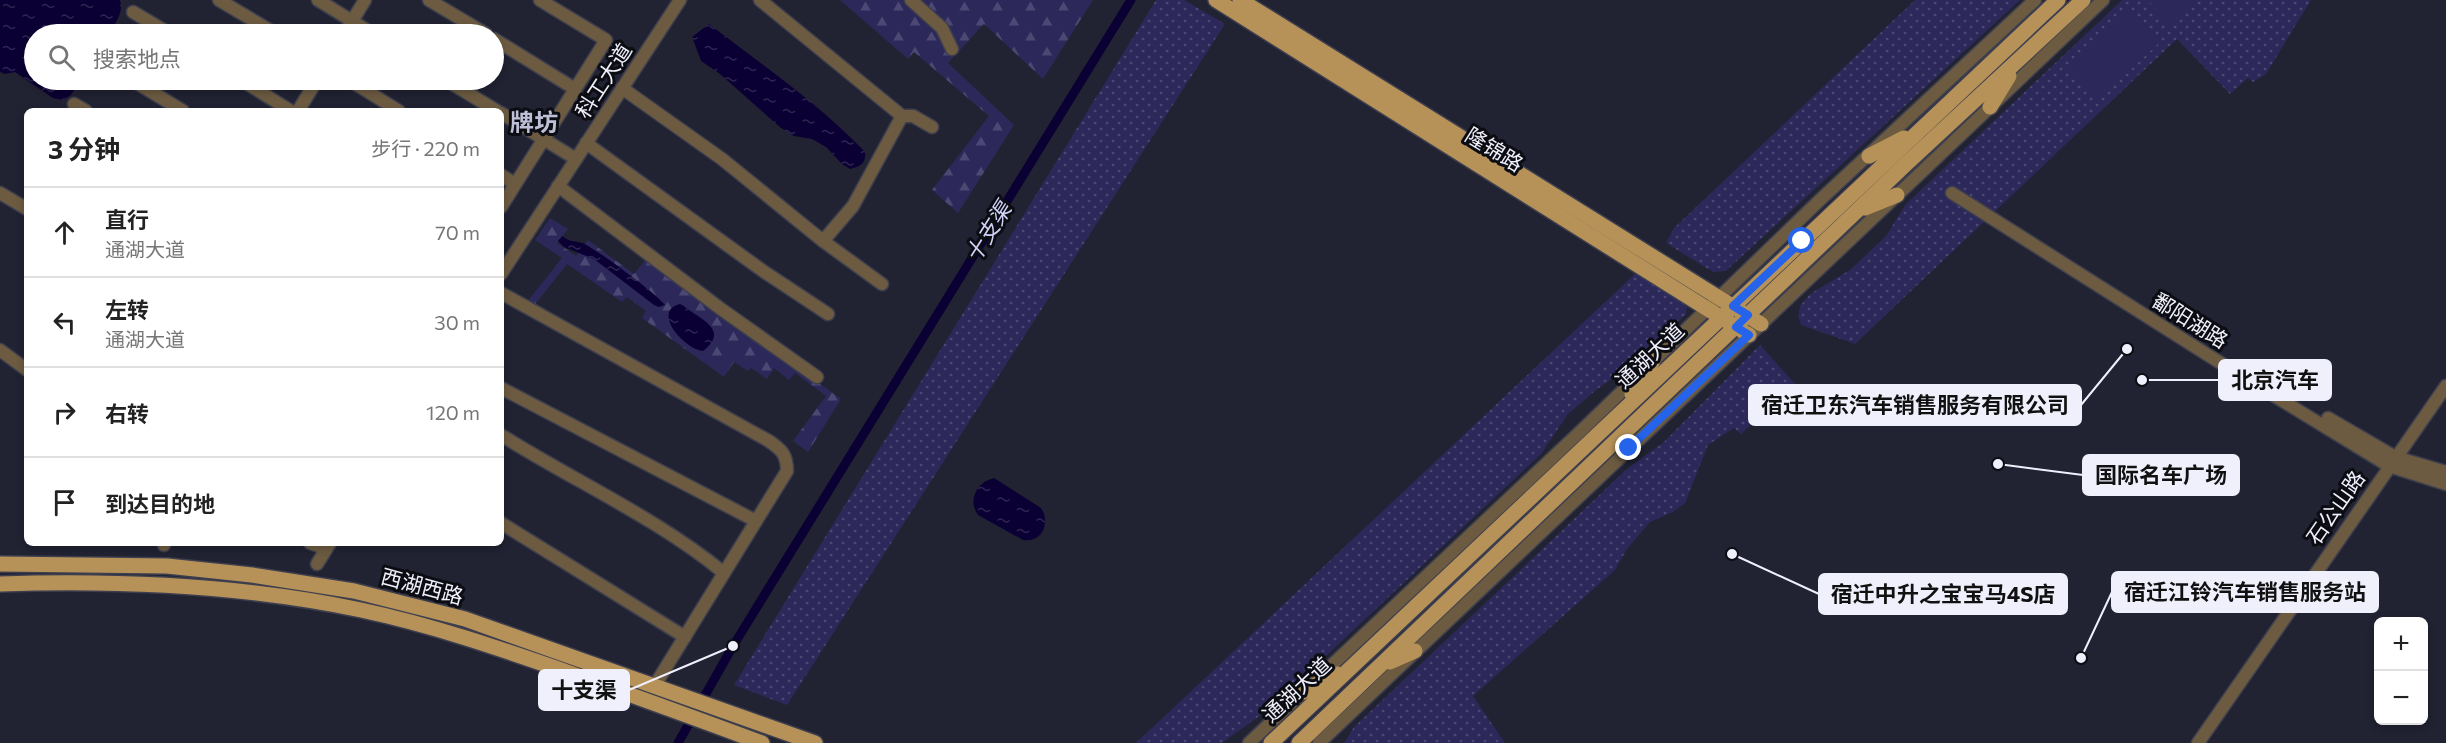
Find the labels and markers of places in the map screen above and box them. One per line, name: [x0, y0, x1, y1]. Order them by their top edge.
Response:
callout: 北京汽车: [2219, 360, 2331, 400]
callout: 宿迁卫东汽车销售服务有限公司: [1749, 385, 2081, 425]
callout: 国际名车广场: [2083, 455, 2239, 495]
callout: 宿迁江铃汽车销售服务站: [2112, 572, 2378, 612]
callout: 宿迁中升之宝宝马4S店: [1819, 574, 2067, 614]
callout: 十支渠: [539, 670, 629, 710]

